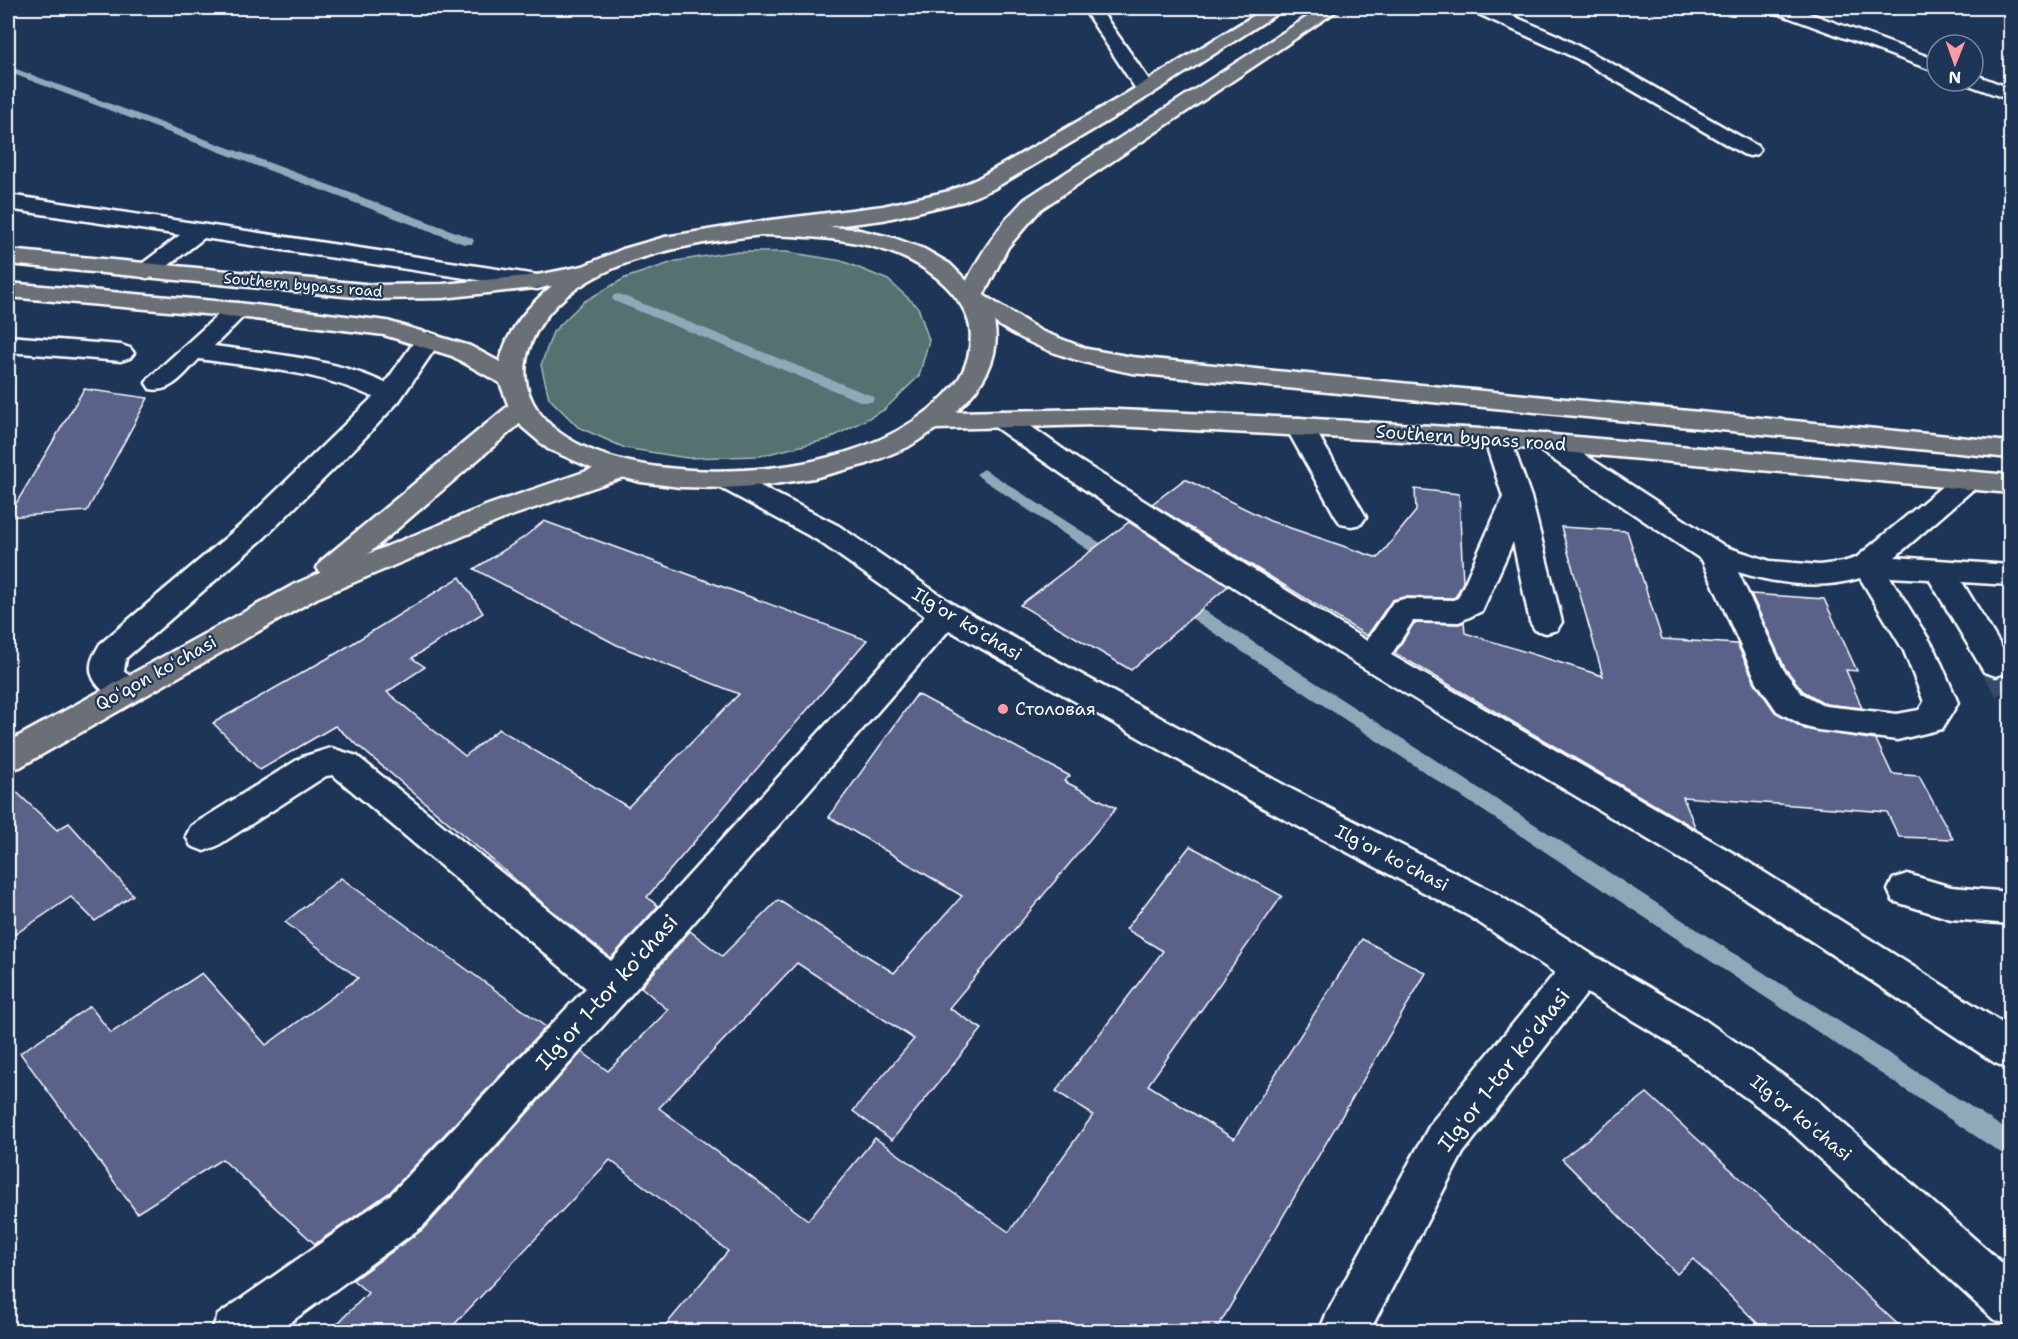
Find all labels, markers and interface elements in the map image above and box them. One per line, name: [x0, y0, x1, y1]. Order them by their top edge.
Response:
north arrow: [1925, 33, 1985, 93]
text: N: [1948, 67, 1961, 88]
street label: Southern bypass road: [223, 268, 384, 302]
street label: Southern bypass road: [1375, 419, 1567, 457]
street label: Ilgʻor koʻchasi: [908, 582, 1026, 666]
street label: Qoʻqon koʻchasi: [91, 630, 221, 716]
place label: Столовая: [1015, 697, 1096, 721]
marker: Столовая: [996, 702, 1010, 716]
street label: Ilgʻor koʻchasi: [1331, 819, 1453, 897]
street label: Ilgʻor 1-tor koʻchasi: [530, 908, 684, 1076]
street label: Ilgʻor 1-tor koʻchasi: [1431, 983, 1577, 1157]
street label: Ilgʻor koʻchasi: [1745, 1070, 1857, 1166]

